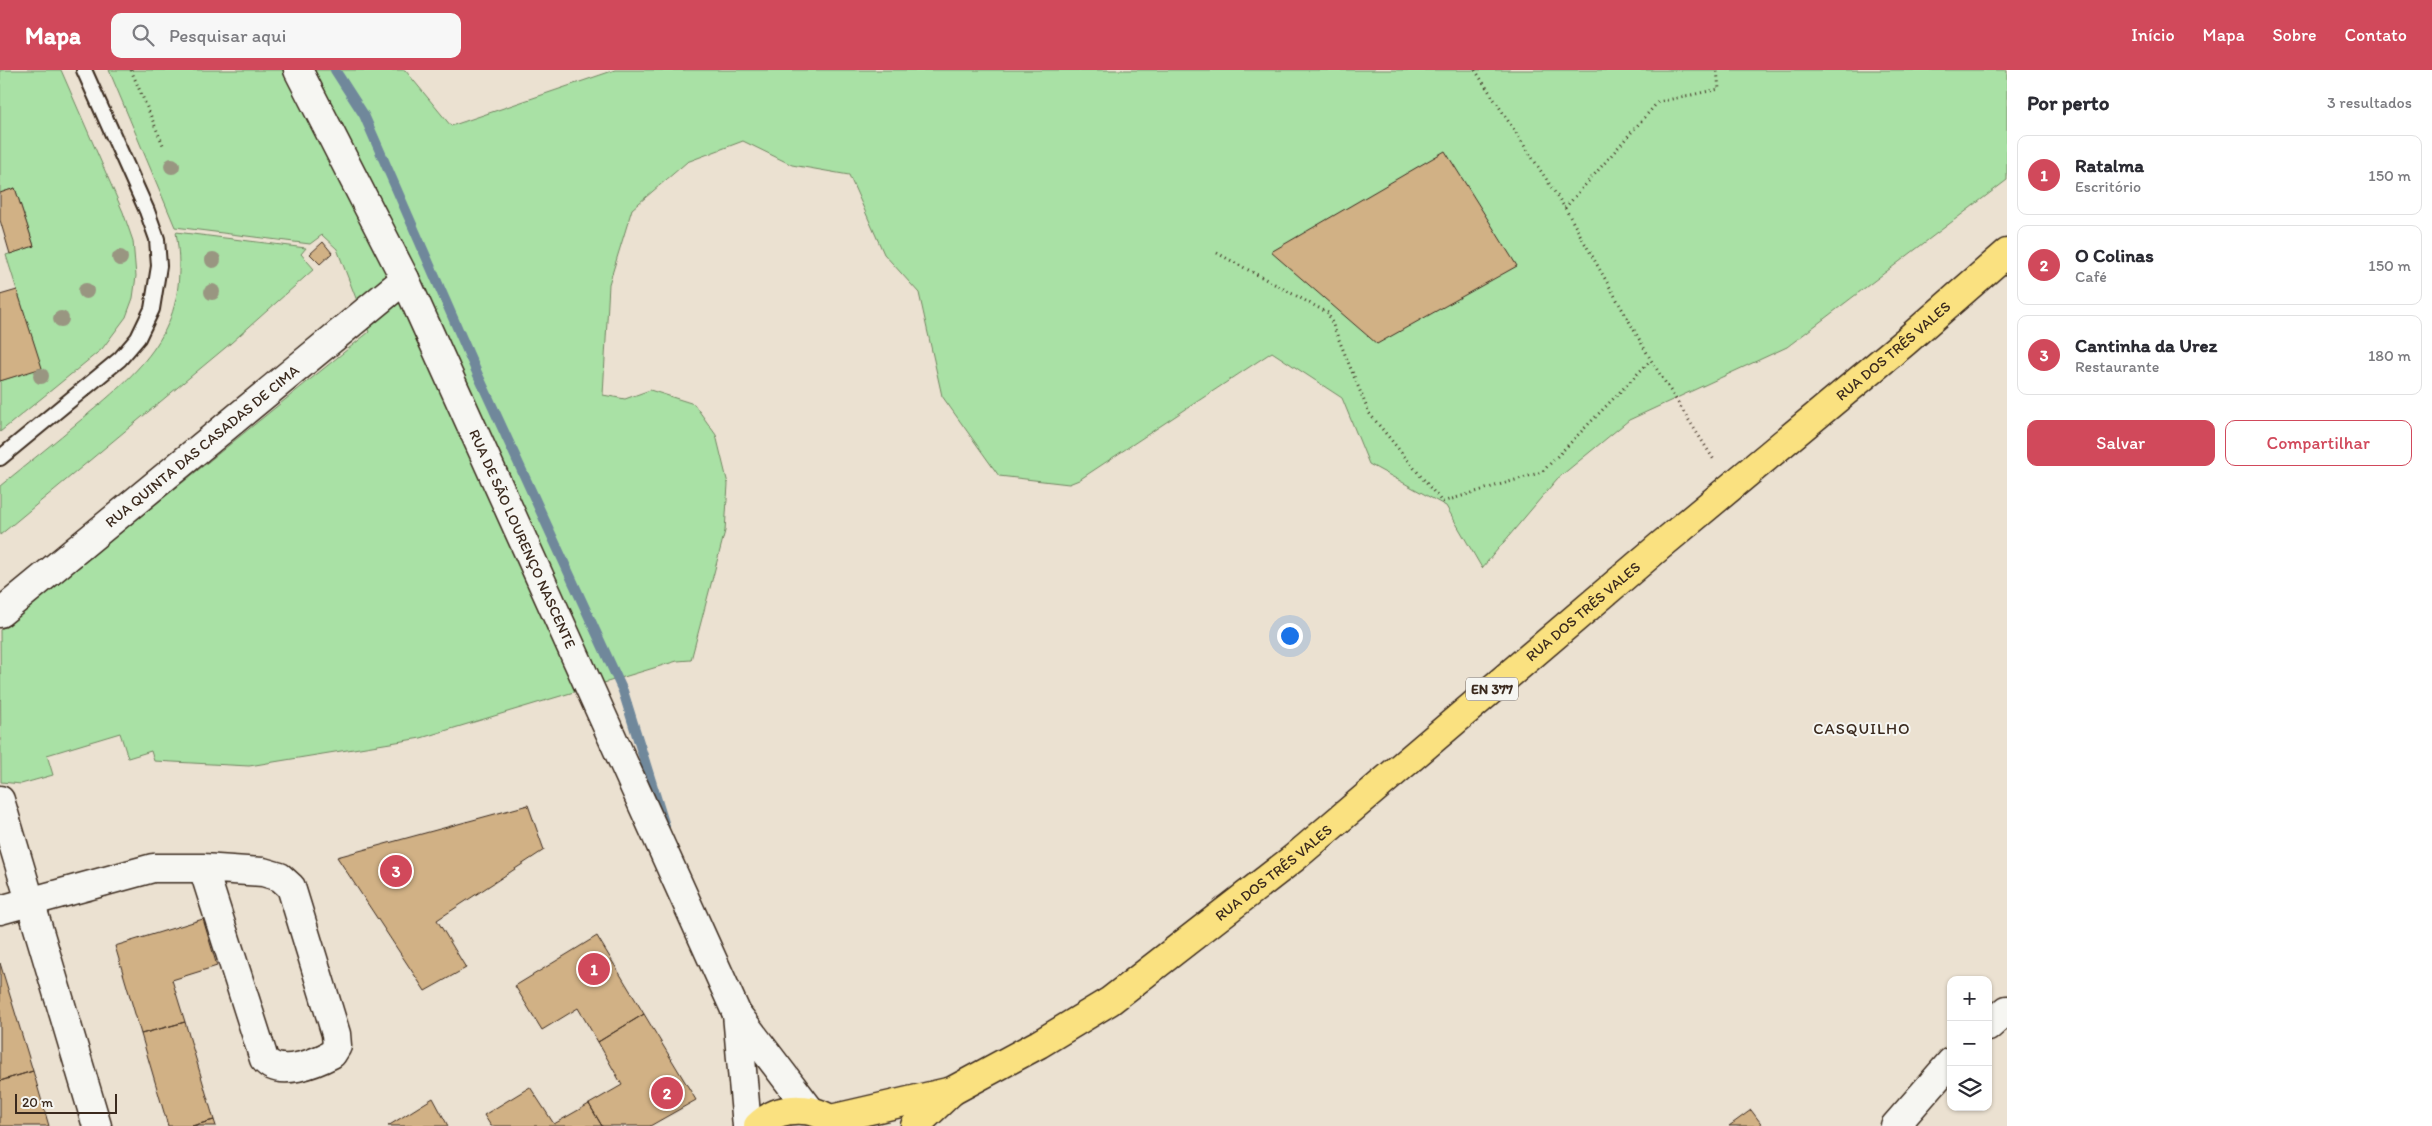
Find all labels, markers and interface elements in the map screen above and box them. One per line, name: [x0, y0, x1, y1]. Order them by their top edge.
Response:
search box: [111, 13, 461, 58]
text: Mapa: [25, 21, 81, 50]
icon: search: [129, 21, 157, 49]
text: Pesquisar aqui: [169, 24, 286, 47]
text: Início: [2131, 24, 2175, 46]
text: Mapa: [2203, 24, 2245, 46]
text: Sobre: [2273, 24, 2317, 46]
text: Contato: [2345, 24, 2407, 46]
text: Por perto: [2027, 90, 2109, 115]
text: 3 resultados: [2327, 93, 2412, 112]
text: Ratalma: [2075, 154, 2144, 177]
text: 1: [2040, 166, 2048, 185]
text: 150 m: [2368, 166, 2411, 185]
text: Escritório: [2075, 177, 2141, 196]
text: O Colinas: [2075, 244, 2154, 267]
text: 2: [2040, 256, 2048, 275]
text: 150 m: [2368, 256, 2411, 275]
text: Café: [2075, 267, 2107, 286]
street label: RUA DOS TRÊS VALES: [1832, 297, 1954, 405]
text: Cantinha da Urez: [2075, 334, 2217, 357]
text: 3: [2040, 346, 2048, 365]
text: 180 m: [2368, 346, 2411, 365]
text: Restaurante: [2075, 357, 2159, 376]
street label: RUA QUINTA DAS CASADAS DE CIMA: [102, 361, 303, 531]
button: Salvar: [2027, 420, 2215, 466]
button: Compartilhar: [2225, 420, 2412, 466]
street label: RUA DE SÃO LOURENÇO NASCENTE: [465, 427, 580, 651]
street label: RUA DOS TRÊS VALES: [1522, 558, 1644, 665]
your location: [1277, 623, 1303, 649]
road number: EN 377: [1466, 678, 1518, 700]
district label: CASQUILHO: [1813, 719, 1911, 738]
street label: RUA DOS TRÊS VALES: [1212, 821, 1336, 925]
pin: 3: [380, 852, 412, 890]
pin: 1: [578, 950, 610, 988]
map controls: [1947, 976, 1992, 1111]
button: +: [1947, 976, 1992, 1021]
button: −: [1947, 1021, 1992, 1066]
button: layers: [1947, 1066, 1992, 1111]
pin: 2: [651, 1074, 683, 1112]
scale bar: [15, 1091, 118, 1114]
text: 20 m: [22, 1094, 53, 1111]

